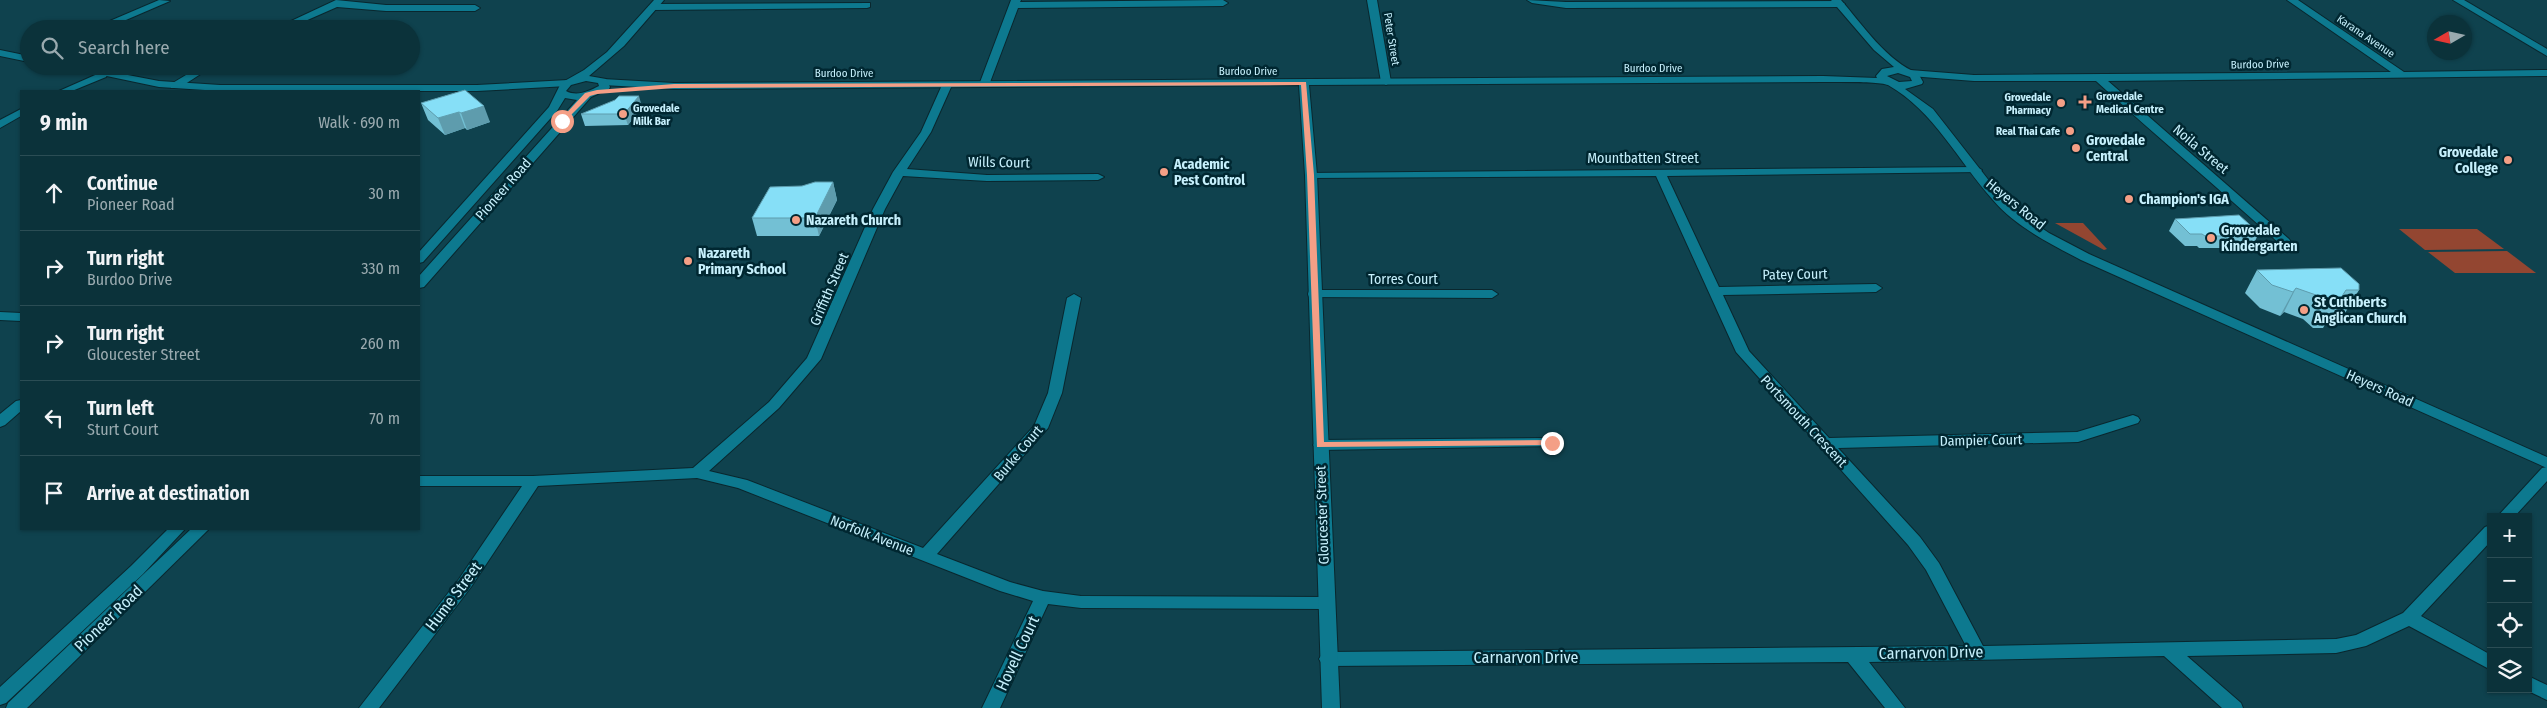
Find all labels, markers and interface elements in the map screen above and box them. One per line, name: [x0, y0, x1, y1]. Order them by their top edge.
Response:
street label: Peter Street: [1381, 12, 1402, 67]
street label: Karana Avenue: [2334, 12, 2397, 60]
north arrow: [2427, 15, 2472, 60]
search box: [20, 20, 420, 75]
icon: search: [38, 34, 66, 62]
text: Search here: [78, 36, 170, 59]
street label: Burdoo Drive: [2231, 57, 2289, 72]
street label: Burdoo Drive: [1624, 62, 1682, 75]
street label: Burdoo Drive: [1219, 65, 1277, 78]
street label: Burdoo Drive: [815, 67, 873, 80]
place label: Grovedale Medical Centre: [2096, 90, 2164, 116]
place label: Grovedale Pharmacy: [2004, 91, 2052, 117]
marker: Grovedale Medical Centre: [2078, 95, 2092, 109]
marker: Grovedale Pharmacy: [2055, 97, 2067, 109]
place label: Grovedale Milk Bar: [633, 102, 680, 128]
marker: Grovedale Milk Bar: [617, 108, 629, 120]
text: 9 min: [40, 110, 88, 136]
route start: [551, 110, 574, 133]
text: Walk · 690 m: [318, 113, 400, 132]
street label: Noila Street: [2169, 121, 2232, 178]
place label: Real Thai Cafe: [1996, 125, 2060, 138]
marker: Real Thai Cafe: [2064, 125, 2076, 137]
place label: Grovedale Central: [2086, 132, 2145, 165]
marker: Grovedale Central: [2070, 142, 2082, 154]
place label: Grovedale College: [2439, 144, 2498, 177]
street label: Mountbatten Street: [1587, 150, 1699, 167]
street label: Wills Court: [968, 153, 1030, 172]
marker: Grovedale College: [2502, 154, 2514, 166]
street label: Pioneer Road: [472, 155, 535, 224]
place label: Academic Pest Control: [1173, 156, 1245, 189]
marker: Academic Pest Control: [1158, 166, 1170, 178]
text: Continue: [87, 172, 158, 195]
street label: Heyers Road: [1983, 175, 2049, 233]
icon: ahead: [40, 179, 68, 207]
text: 30 m: [368, 184, 400, 203]
place label: Champion's IGA: [2139, 191, 2229, 208]
marker: Champion's IGA: [2123, 193, 2135, 205]
text: Pioneer Road: [87, 195, 175, 214]
place label: Nazareth Church: [806, 212, 901, 229]
marker: Nazareth Church: [790, 214, 802, 226]
place label: Grovedale Kindergarten: [2221, 222, 2298, 255]
marker: Grovedale Kindergarten: [2205, 232, 2217, 244]
place label: Nazareth Primary School: [698, 245, 786, 278]
text: Turn right: [87, 247, 164, 270]
street label: Griffith Street: [806, 250, 853, 328]
icon: right: [40, 254, 68, 282]
marker: Nazareth Primary School: [682, 255, 694, 267]
text: 330 m: [361, 259, 400, 278]
street label: Patey Court: [1762, 265, 1828, 284]
text: Burdoo Drive: [87, 270, 172, 289]
street label: Torres Court: [1368, 271, 1438, 288]
place label: St Cuthberts Anglican Church: [2313, 294, 2406, 327]
marker: St Cuthberts Anglican Church: [2298, 304, 2310, 316]
text: Turn right: [87, 322, 164, 345]
icon: right: [40, 329, 68, 357]
text: 260 m: [361, 334, 400, 353]
text: Gloucester Street: [87, 345, 200, 364]
street label: Heyers Road: [2344, 366, 2416, 411]
street label: Portsmouth Crescent: [1757, 372, 1851, 471]
text: Turn left: [87, 397, 154, 420]
icon: left: [40, 404, 68, 432]
text: 70 m: [369, 409, 400, 428]
text: Sturt Court: [87, 420, 159, 439]
street label: Burke Court: [990, 422, 1047, 485]
street label: Dampier Court: [1940, 431, 2023, 450]
route end: [1541, 432, 1564, 455]
street label: Gloucester Street: [1312, 465, 1333, 565]
icon: arrive: [40, 479, 68, 507]
text: Arrive at destination: [87, 482, 250, 505]
street label: Norfolk Avenue: [828, 512, 916, 559]
map controls: [2487, 513, 2532, 693]
button: +: [2487, 513, 2532, 558]
street label: Hume Street: [421, 557, 486, 635]
button: −: [2487, 558, 2532, 603]
street label: Pioneer Road: [70, 581, 146, 656]
button: locate: [2487, 603, 2532, 648]
street label: Hovell Court: [992, 612, 1043, 694]
street label: Carnarvon Drive: [1878, 642, 1984, 663]
street label: Carnarvon Drive: [1474, 648, 1578, 667]
button: layers: [2487, 648, 2532, 693]

